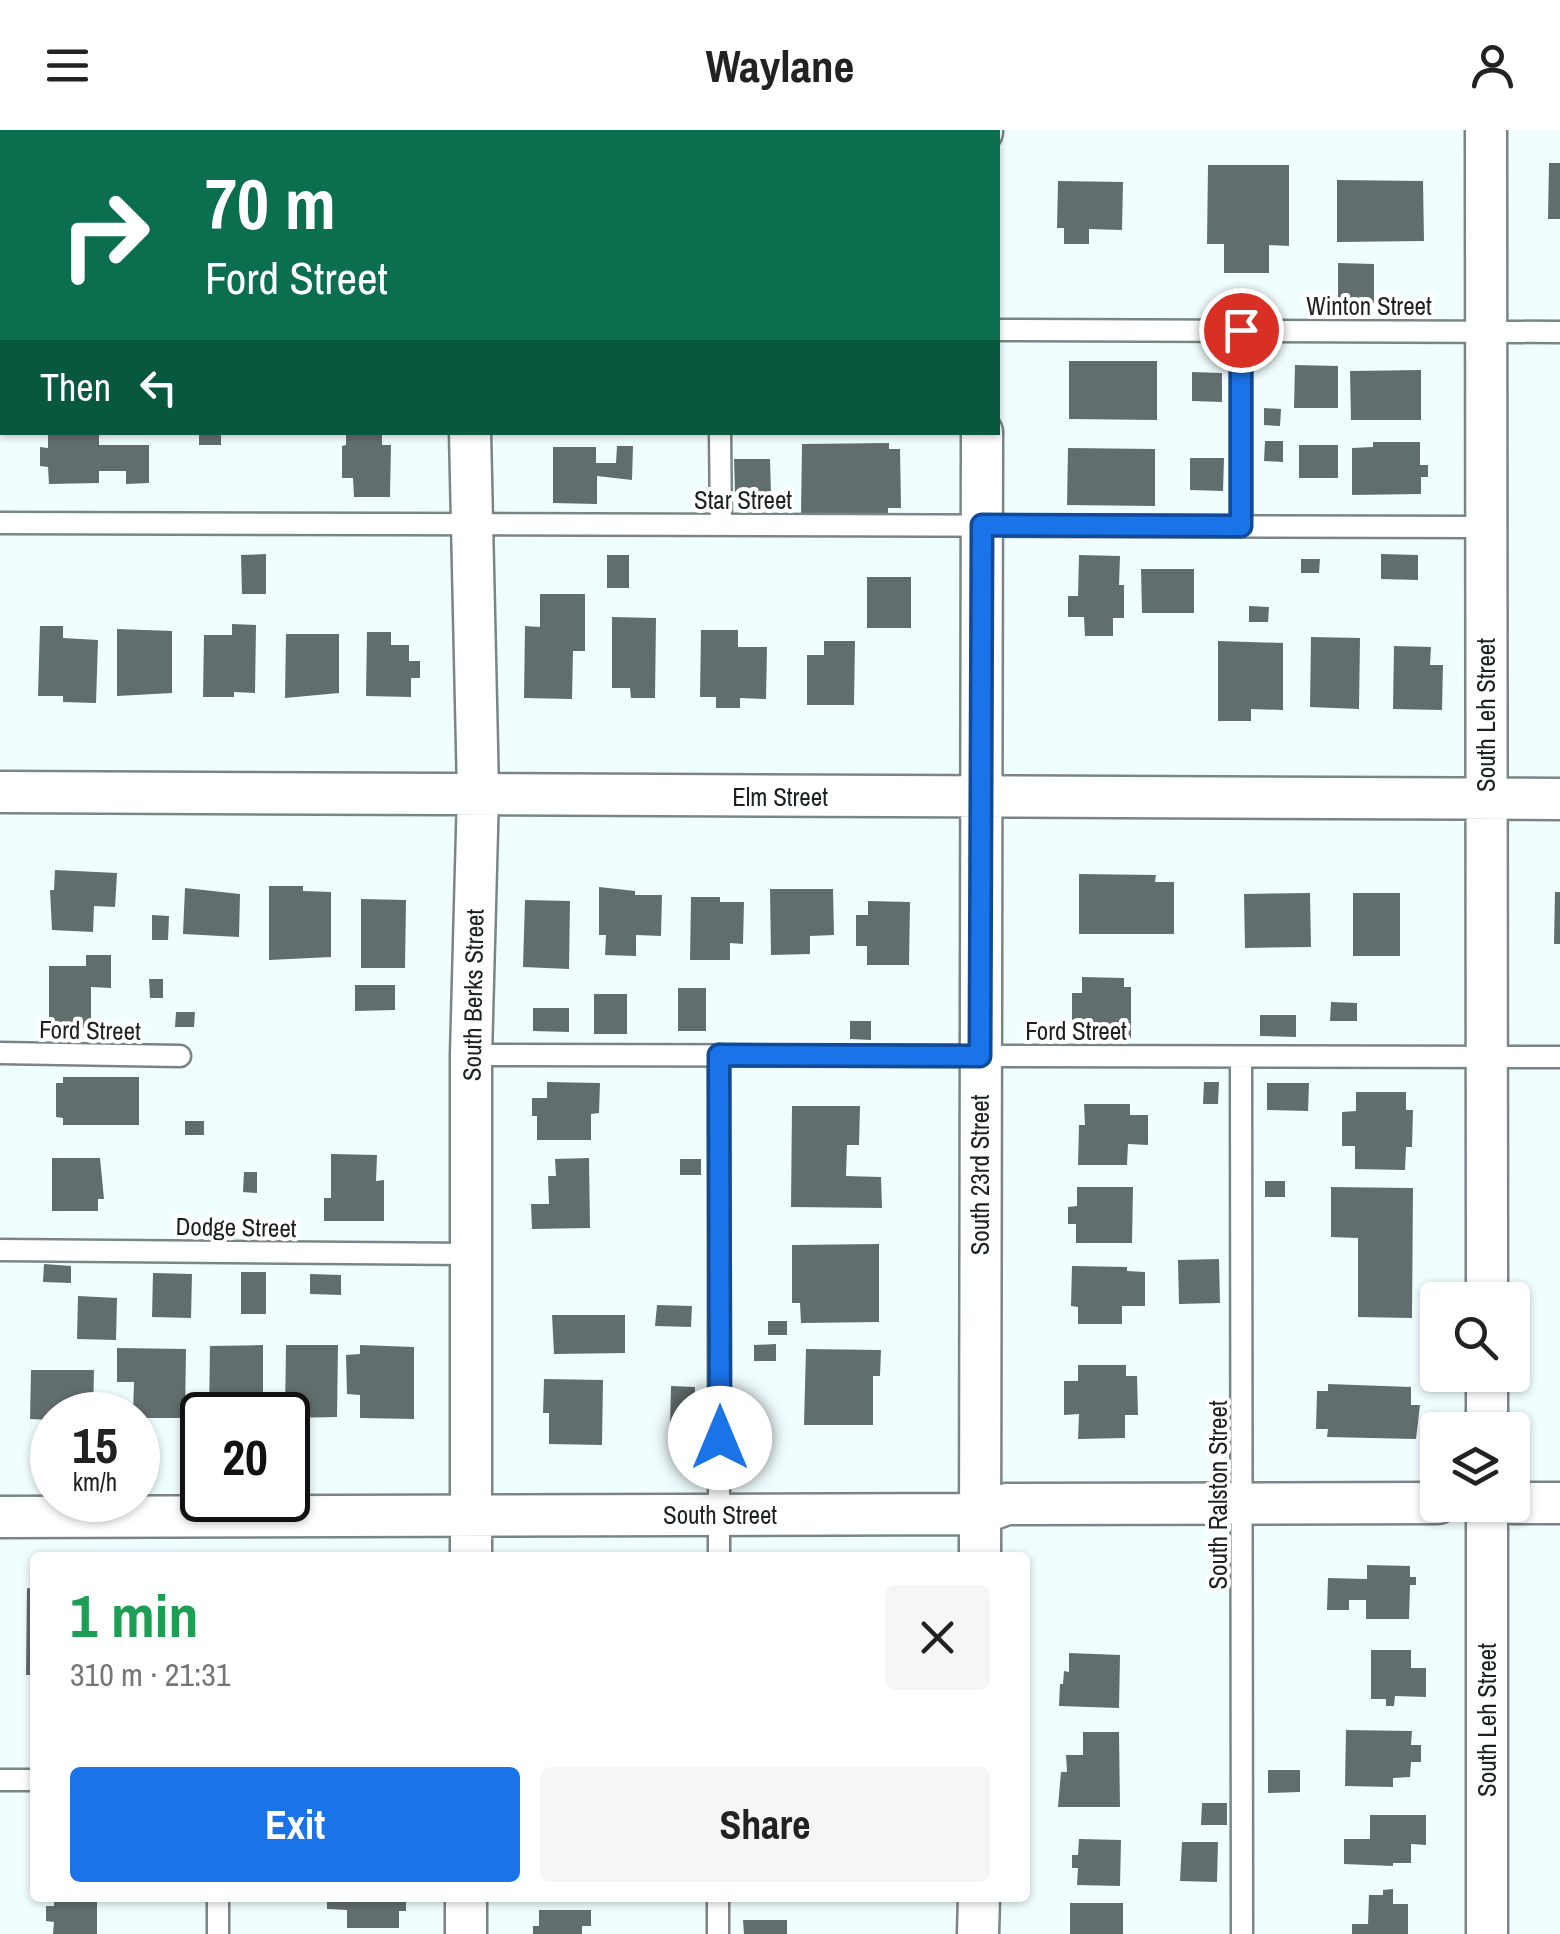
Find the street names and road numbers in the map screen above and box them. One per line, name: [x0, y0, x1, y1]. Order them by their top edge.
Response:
street label: Winton Street: [1306, 289, 1432, 323]
street label: Star Street: [694, 483, 792, 517]
street label: South Leh Street: [1469, 638, 1503, 792]
street label: Elm Street: [732, 780, 828, 814]
street label: South Berks Street: [455, 908, 492, 1081]
street label: Ford Street: [39, 1012, 141, 1048]
street label: Ford Street: [1025, 1014, 1127, 1048]
street label: South 23rd Street: [963, 1094, 997, 1255]
street label: Dodge Street: [175, 1209, 297, 1245]
street label: South Ralston Street: [1201, 1400, 1235, 1590]
street label: South Street: [663, 1498, 777, 1532]
street label: South Leh Street: [1470, 1643, 1504, 1797]

